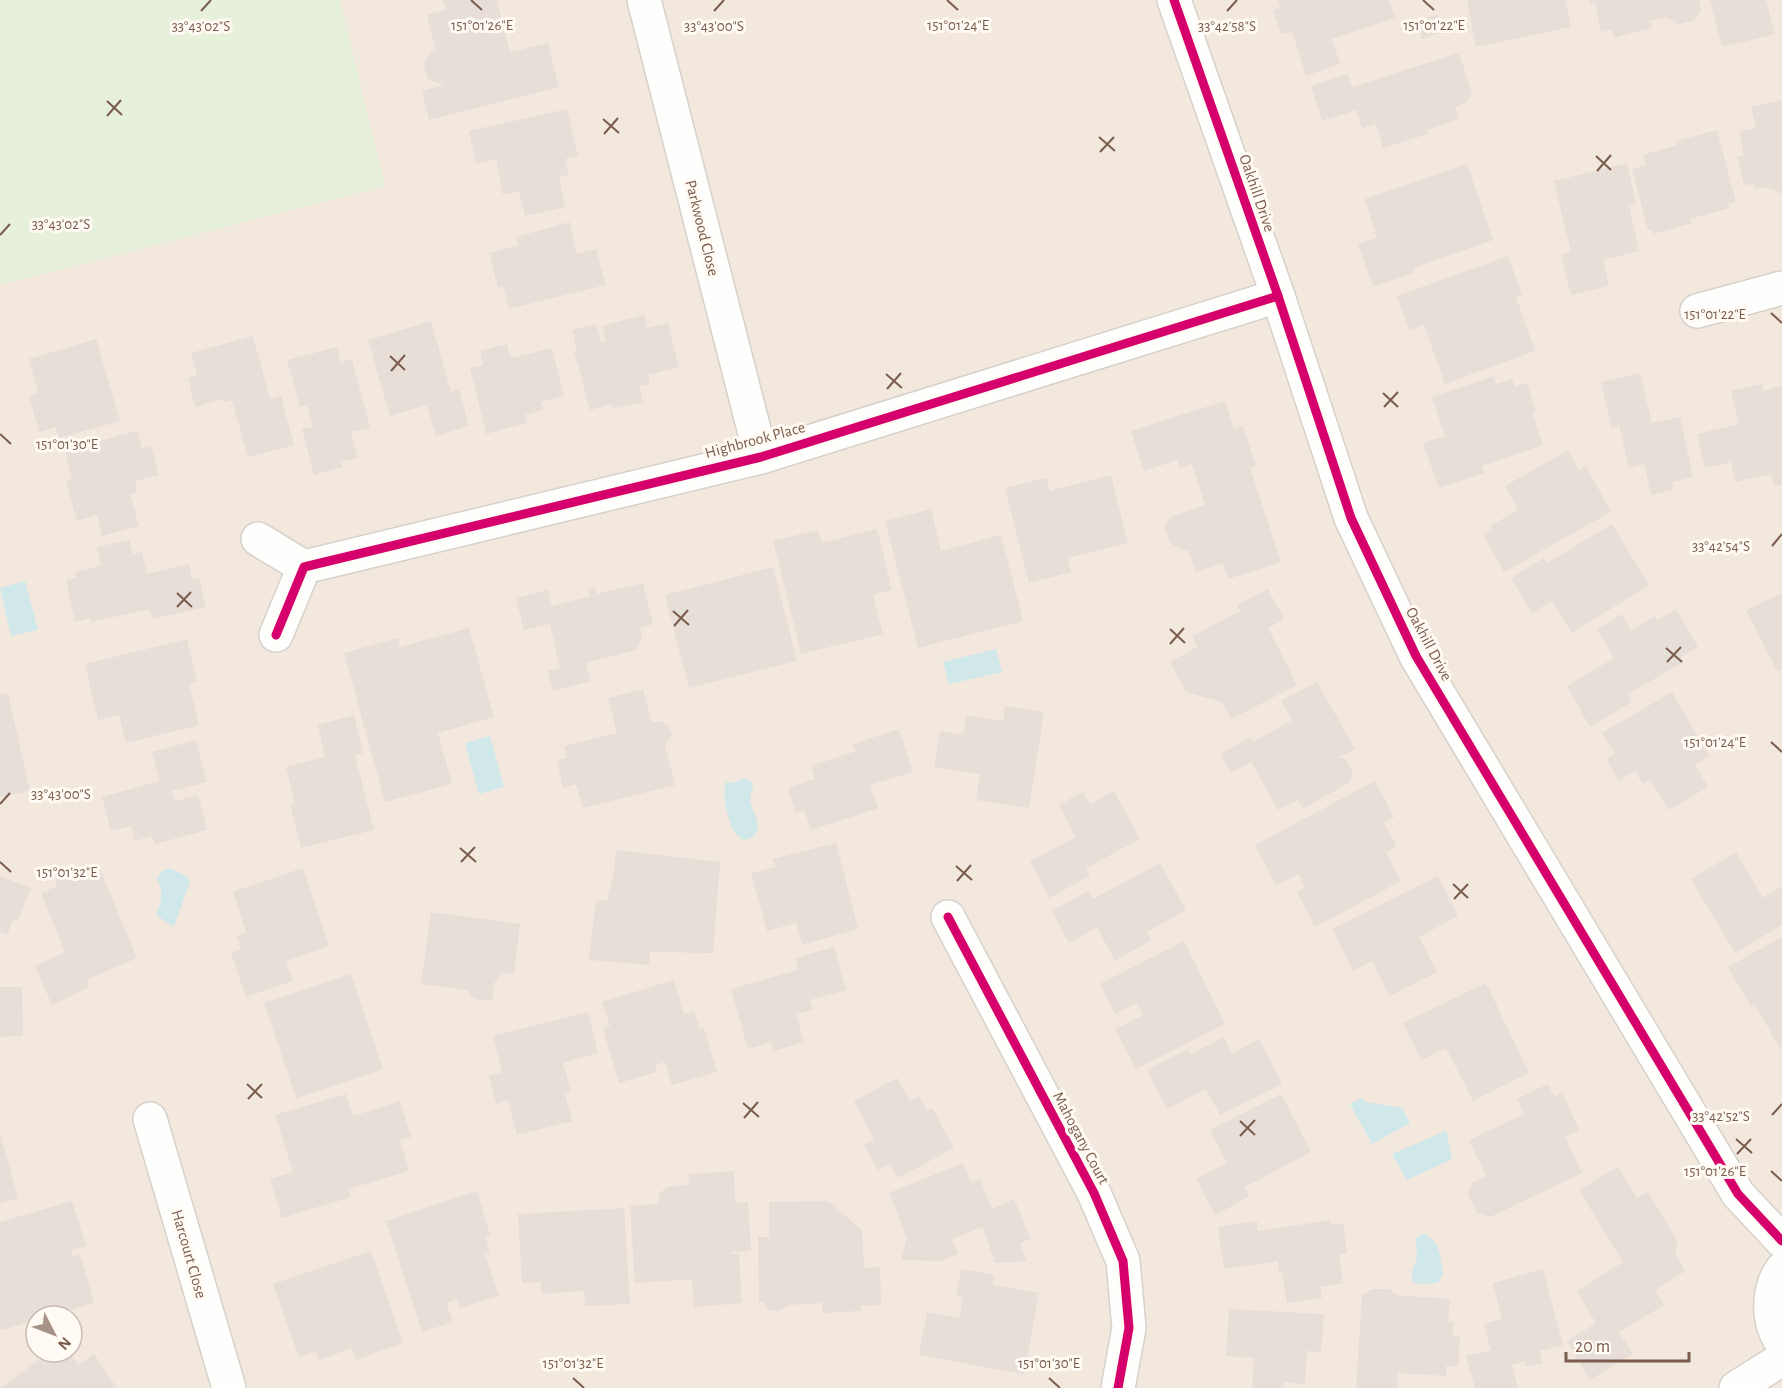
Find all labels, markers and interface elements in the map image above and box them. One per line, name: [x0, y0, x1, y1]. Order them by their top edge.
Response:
text: 151°01'26"E: [451, 18, 513, 33]
text: 151°01'24"E: [927, 18, 989, 33]
text: 151°01'22"E: [1403, 18, 1465, 33]
text: 33°43'02"S: [172, 19, 230, 34]
text: 33°43'00"S: [684, 19, 744, 34]
text: 33°42'58"S: [1198, 19, 1256, 34]
street label: Oakhill Drive: [1236, 152, 1278, 234]
street label: Parkwood Close: [682, 178, 722, 278]
text: 33°43'02"S: [32, 217, 90, 232]
text: 151°01'22"E: [1684, 307, 1746, 322]
street label: Highbrook Place: [703, 419, 807, 461]
text: 151°01'30"E: [36, 437, 98, 452]
text: 33°42'54"S: [1692, 539, 1750, 554]
street label: Oakhill Drive: [1403, 605, 1455, 683]
text: 151°01'24"E: [1684, 735, 1746, 750]
text: 33°43'00"S: [31, 787, 91, 802]
text: 151°01'32"E: [37, 865, 98, 880]
street label: Mahogany Court: [1049, 1089, 1112, 1187]
text: 33°42'52"S: [1692, 1109, 1750, 1124]
text: 151°01'26"E: [1684, 1164, 1746, 1179]
street label: Harcourt Close: [169, 1208, 209, 1300]
north arrow: [24, 1304, 84, 1364]
scale bar: [1566, 1325, 1689, 1363]
text: N: [55, 1334, 74, 1353]
text: 20 m: [1575, 1338, 1610, 1356]
text: 151°01'32"E: [543, 1356, 604, 1371]
text: 151°01'30"E: [1018, 1356, 1080, 1371]

